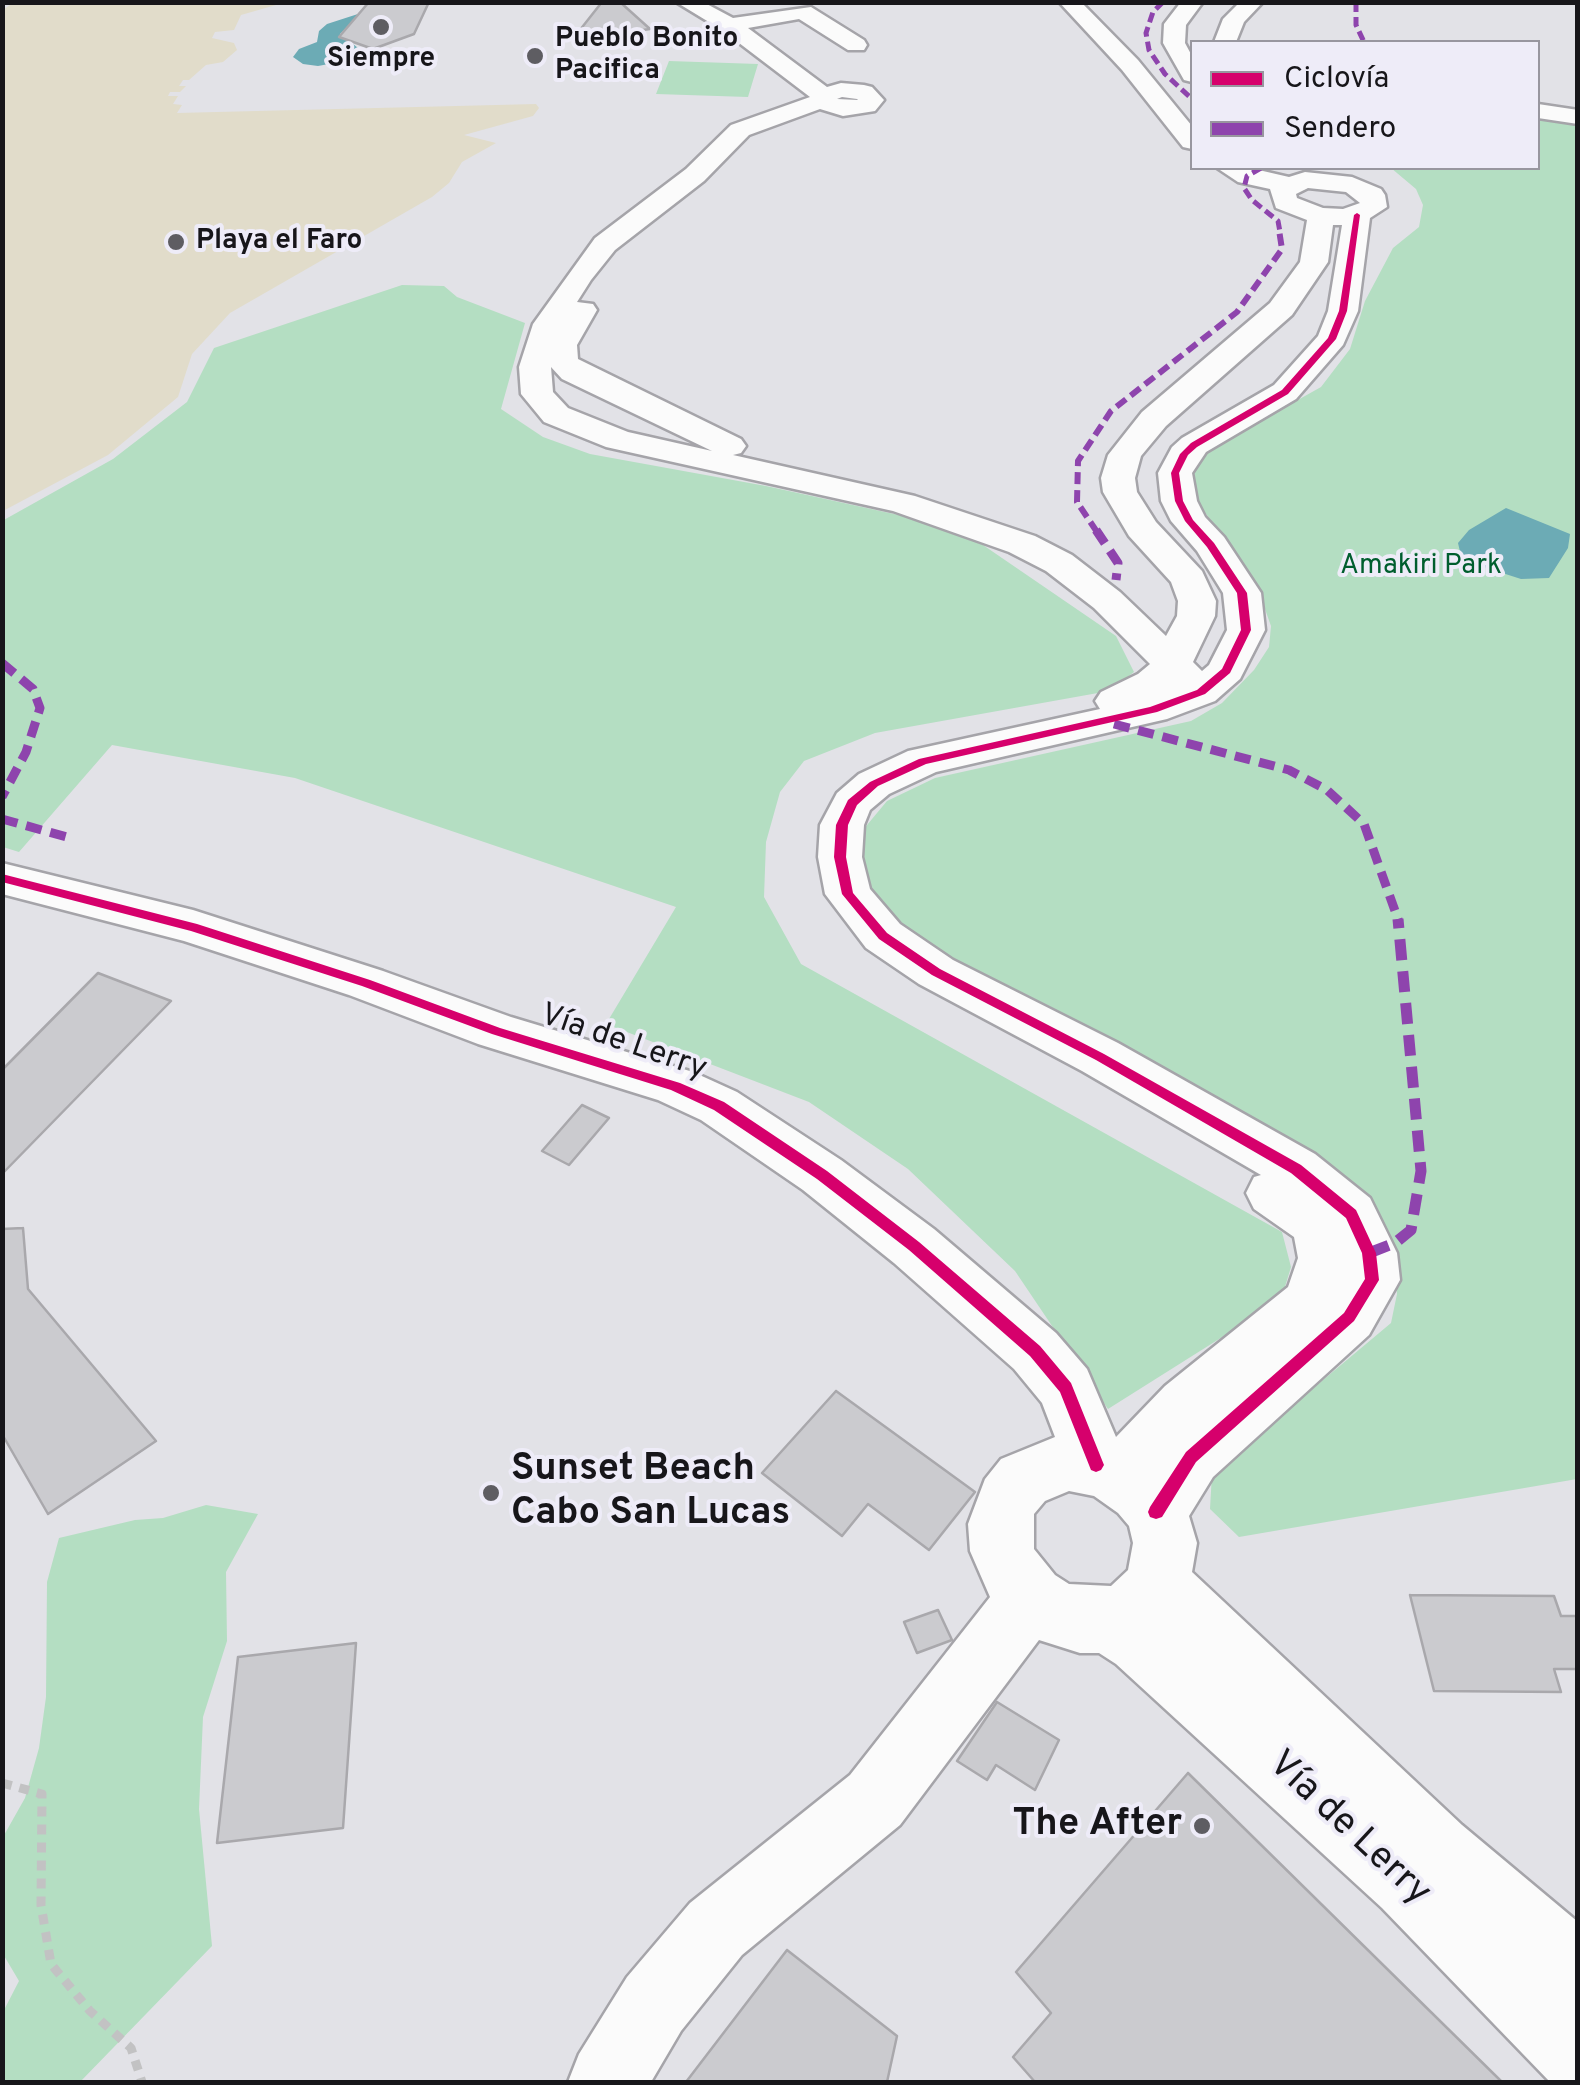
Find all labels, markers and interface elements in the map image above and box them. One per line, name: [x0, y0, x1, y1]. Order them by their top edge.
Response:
marker: Siempre: [370, 16, 392, 38]
place label: Pueblo Bonito Pacifica: [555, 23, 738, 89]
legend: [1190, 40, 1540, 170]
place label: Siempre: [327, 43, 435, 77]
marker: Pueblo Bonito Pacifica: [524, 45, 546, 67]
text: Ciclovía: [1284, 61, 1389, 98]
text: Sendero: [1284, 111, 1396, 148]
place label: Playa el Faro: [196, 225, 362, 259]
marker: Playa el Faro: [165, 231, 187, 253]
park label: Amakiri Park: [1340, 550, 1502, 584]
street label: Vía de Lerry: [535, 998, 711, 1090]
place label: Sunset Beach Cabo San Lucas: [511, 1448, 790, 1538]
marker: Sunset Beach Cabo San Lucas: [480, 1482, 502, 1504]
street label: Vía de Lerry: [1257, 1743, 1439, 1917]
place label: The After: [1012, 1803, 1182, 1849]
marker: The After: [1191, 1815, 1213, 1837]

